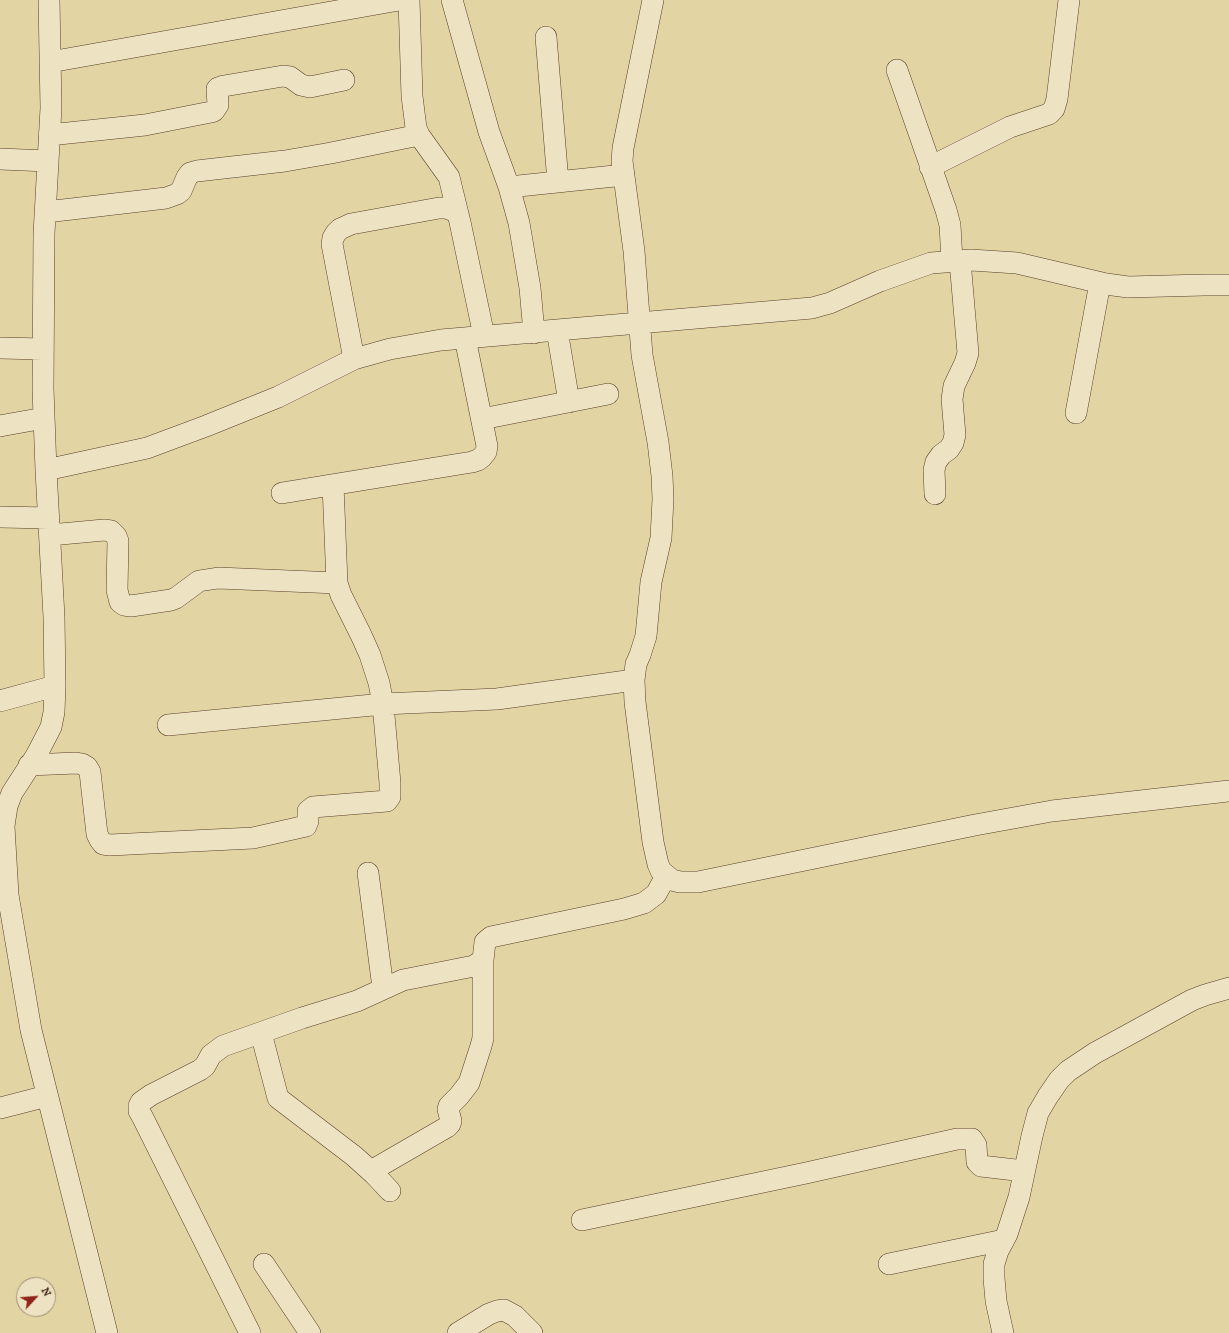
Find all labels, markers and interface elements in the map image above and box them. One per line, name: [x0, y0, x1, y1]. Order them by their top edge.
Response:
north arrow: [16, 1277, 56, 1317]
text: N: [39, 1285, 54, 1299]

